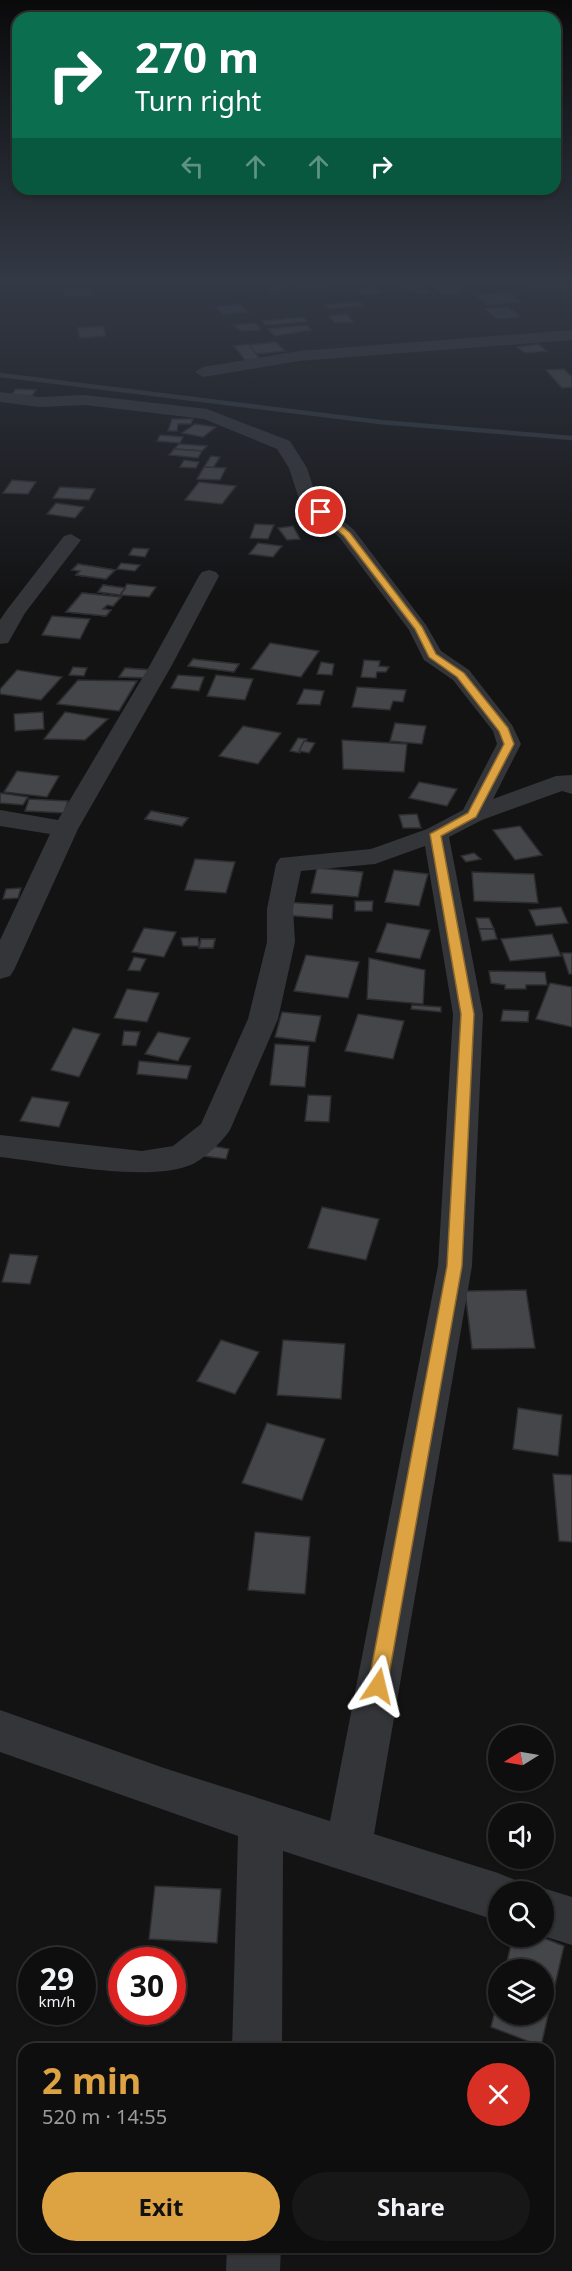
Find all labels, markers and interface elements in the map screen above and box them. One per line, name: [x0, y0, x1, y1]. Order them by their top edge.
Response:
text: 270 m: [135, 28, 259, 85]
icon: right: [36, 36, 114, 114]
text: Turn right: [135, 82, 261, 119]
icon: left: [176, 150, 209, 183]
icon: ahead: [239, 150, 272, 183]
icon: ahead: [302, 150, 335, 183]
icon: right: [365, 150, 398, 183]
pin: [295, 486, 346, 537]
icon: arrive: [304, 495, 337, 528]
position arrow: [346, 1654, 410, 1718]
north arrow: [488, 1725, 554, 1791]
map controls: [488, 1725, 554, 2025]
button: sound: [488, 1803, 554, 1869]
button: search: [488, 1881, 554, 1947]
speed limit sign: 30: [108, 1947, 186, 2025]
text: 29: [40, 1958, 74, 1999]
button: layers: [488, 1959, 554, 2025]
text: km/h: [39, 1991, 75, 2011]
text: 2 min: [42, 2056, 141, 2105]
button: close: [467, 2063, 530, 2126]
text: 520 m · 14:55: [42, 2103, 167, 2130]
button: Exit: [42, 2172, 280, 2241]
button: Share: [292, 2172, 530, 2241]

